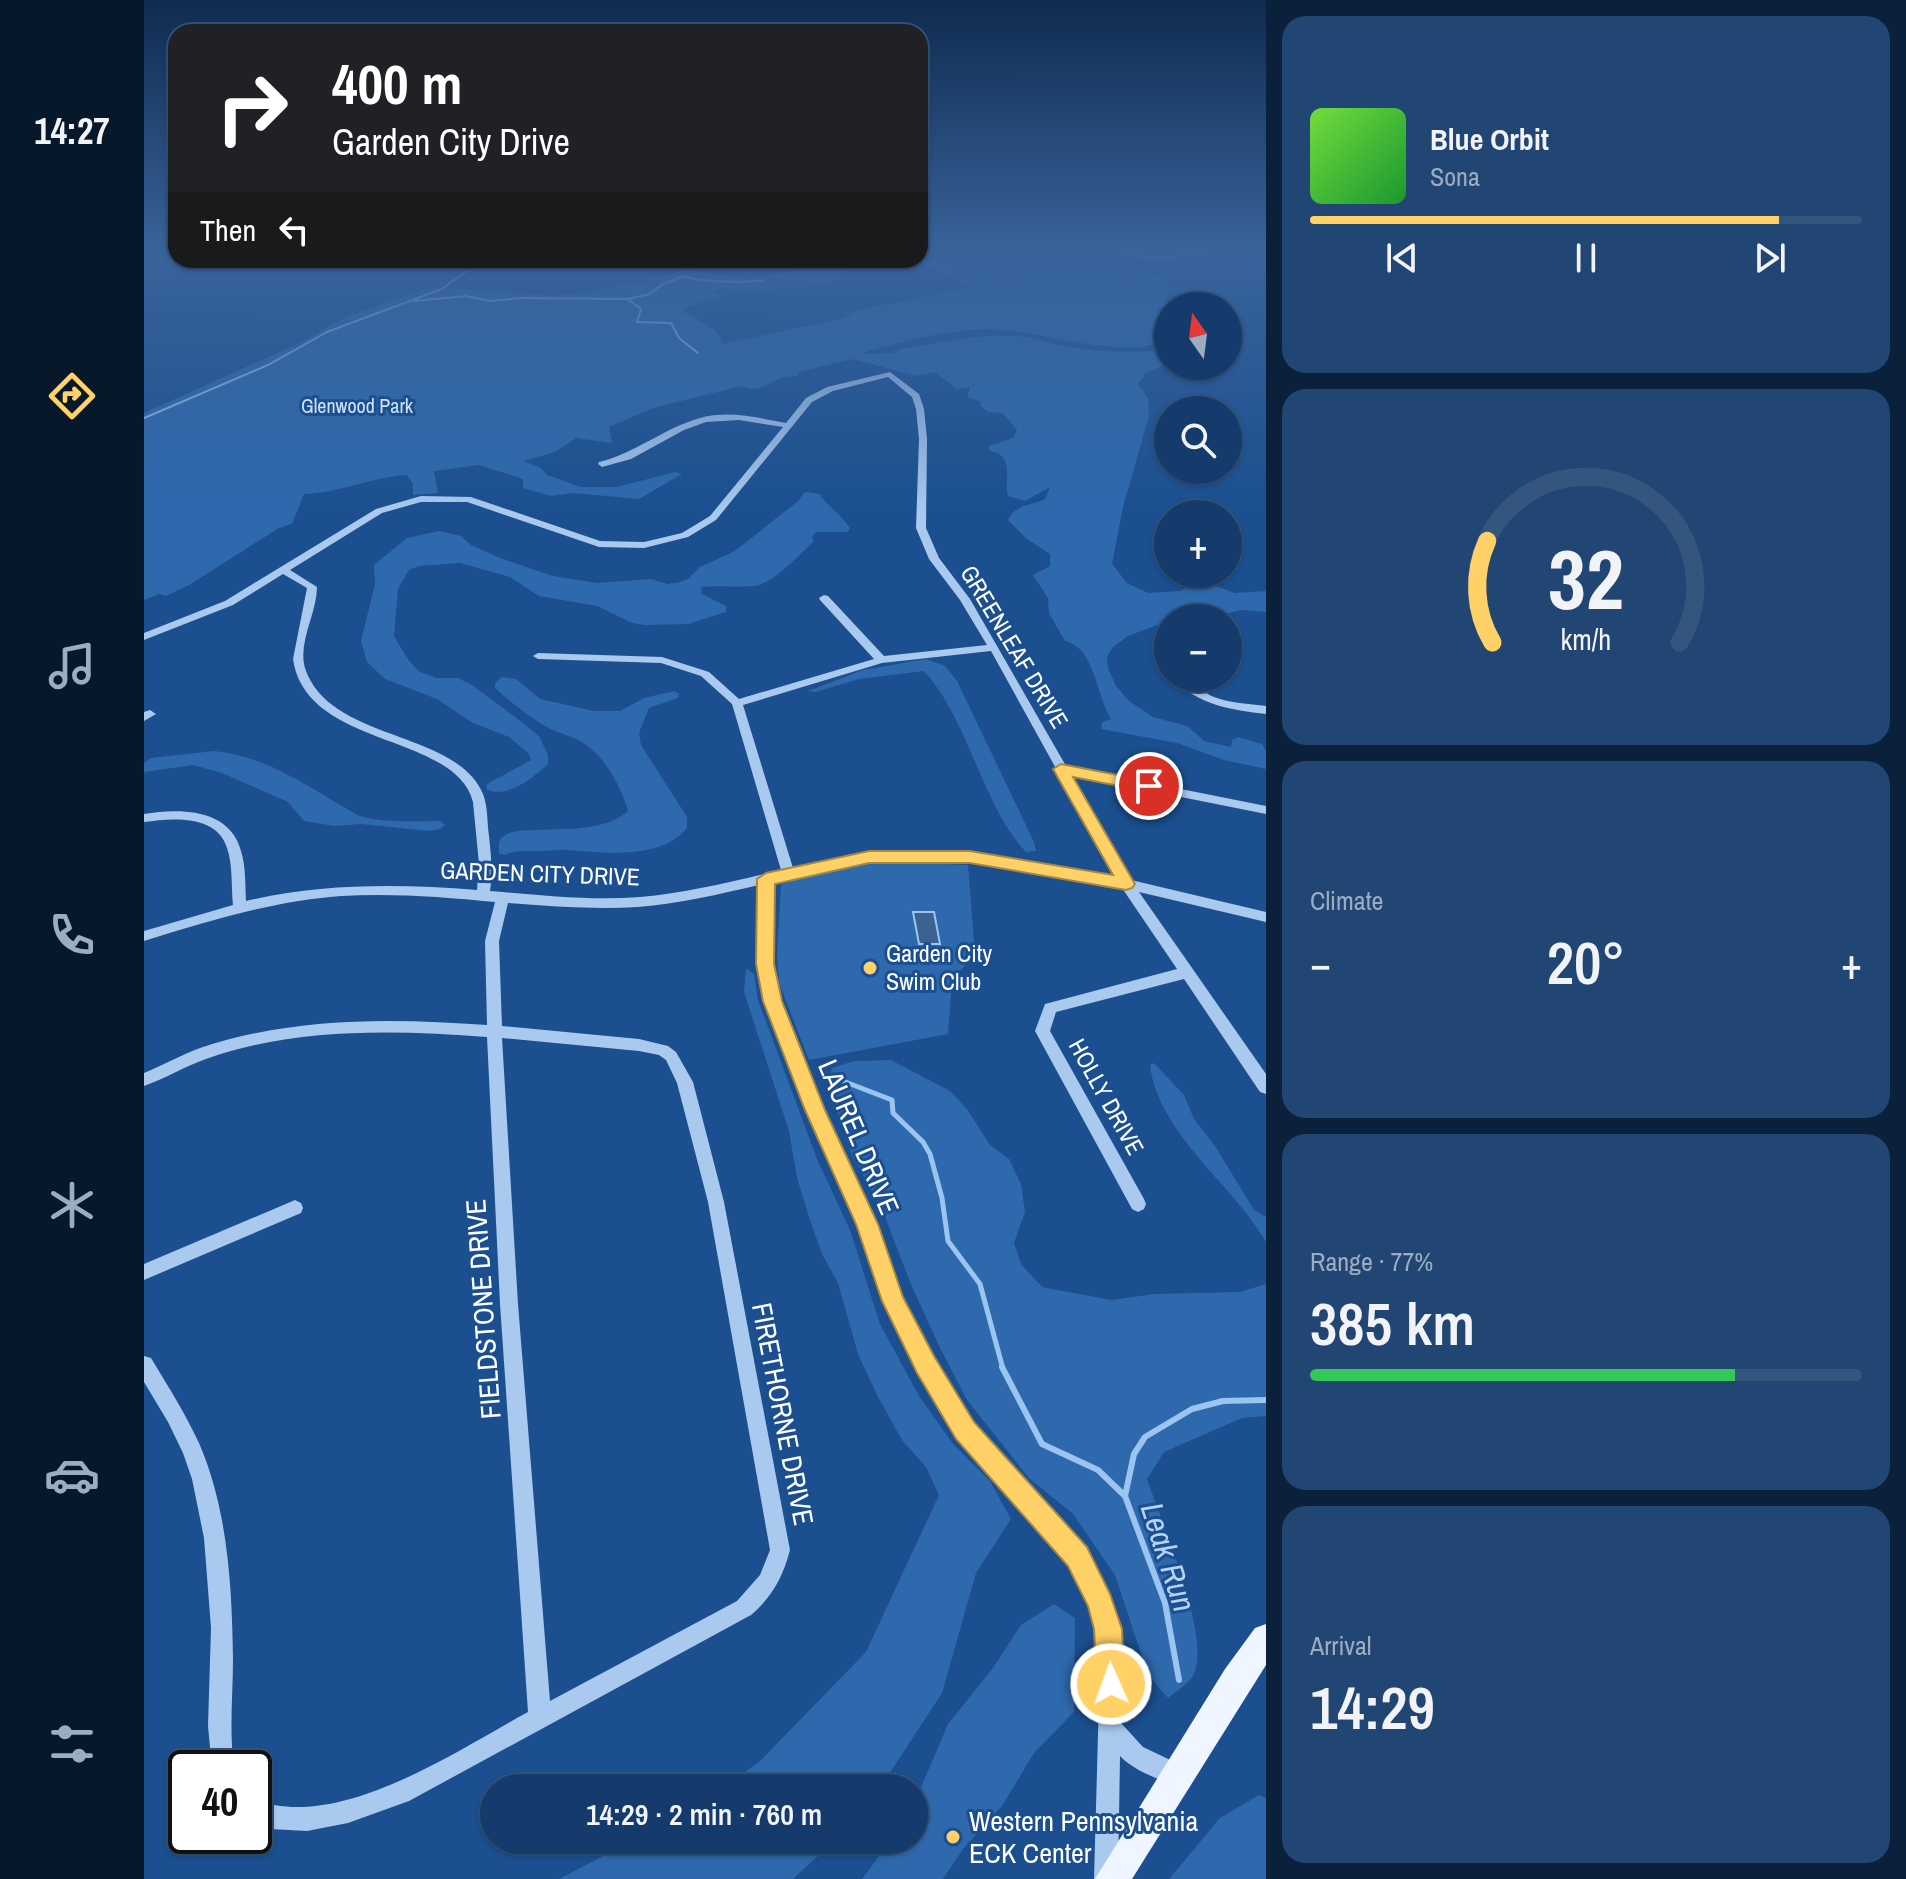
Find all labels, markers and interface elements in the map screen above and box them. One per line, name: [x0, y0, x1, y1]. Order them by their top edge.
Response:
text: 400 m: [332, 46, 462, 121]
icon: right: [200, 56, 304, 160]
text: 14:27: [34, 107, 110, 155]
text: Garden City Drive: [332, 118, 570, 166]
text: Blue Orbit: [1430, 119, 1549, 159]
text: Sona: [1430, 159, 1480, 194]
icon: left: [272, 208, 316, 252]
text: Then: [200, 210, 256, 250]
icon: previous: [1380, 236, 1424, 280]
icon: pause: [1564, 236, 1608, 280]
icon: next: [1748, 236, 1792, 280]
north arrow: [1154, 292, 1242, 380]
map controls: [1154, 292, 1242, 692]
icon: directions: [44, 368, 100, 424]
park label: Glenwood Park: [301, 392, 414, 419]
button: search: [1154, 396, 1242, 484]
button: +: [1154, 500, 1242, 588]
text: 32: [1548, 522, 1624, 634]
street label: GREENLEAF DRIVE: [954, 559, 1076, 734]
button: −: [1154, 604, 1242, 692]
text: km/h: [1561, 620, 1611, 659]
icon: music: [44, 638, 100, 694]
pin: [1115, 752, 1183, 820]
icon: arrive: [1127, 764, 1171, 808]
street label: GARDEN CITY DRIVE: [440, 854, 640, 892]
text: Climate: [1310, 883, 1383, 918]
icon: phone: [44, 907, 100, 963]
text: 20°: [1547, 922, 1625, 1003]
text: −: [1310, 933, 1331, 993]
text: +: [1841, 933, 1862, 993]
place label: Garden City Swim Club: [886, 937, 992, 997]
marker: Garden City Swim Club: [861, 959, 879, 977]
street label: HOLLY DRIVE: [1062, 1033, 1152, 1160]
street label: LAUREL DRIVE: [809, 1054, 909, 1220]
icon: climate: [44, 1177, 100, 1233]
street label: FIELDSTONE DRIVE: [456, 1198, 510, 1420]
text: Range · 77%: [1310, 1244, 1433, 1279]
text: 385 km: [1310, 1283, 1475, 1364]
street label: FIRETHORNE DRIVE: [743, 1300, 823, 1528]
icon: car: [44, 1447, 100, 1503]
water label: Leak Run: [1131, 1497, 1206, 1617]
text: Arrival: [1310, 1628, 1372, 1663]
position arrow: [1069, 1642, 1153, 1726]
text: 14:29: [1310, 1667, 1435, 1748]
icon: filters: [44, 1716, 100, 1772]
speed limit sign: 40: [168, 1750, 272, 1854]
text: 14:29 · 2 min · 760 m: [586, 1794, 822, 1834]
place label: Western Pennsylvania ECK Center: [969, 1802, 1199, 1872]
marker: Western Pennsylvania ECK Center: [944, 1828, 962, 1846]

